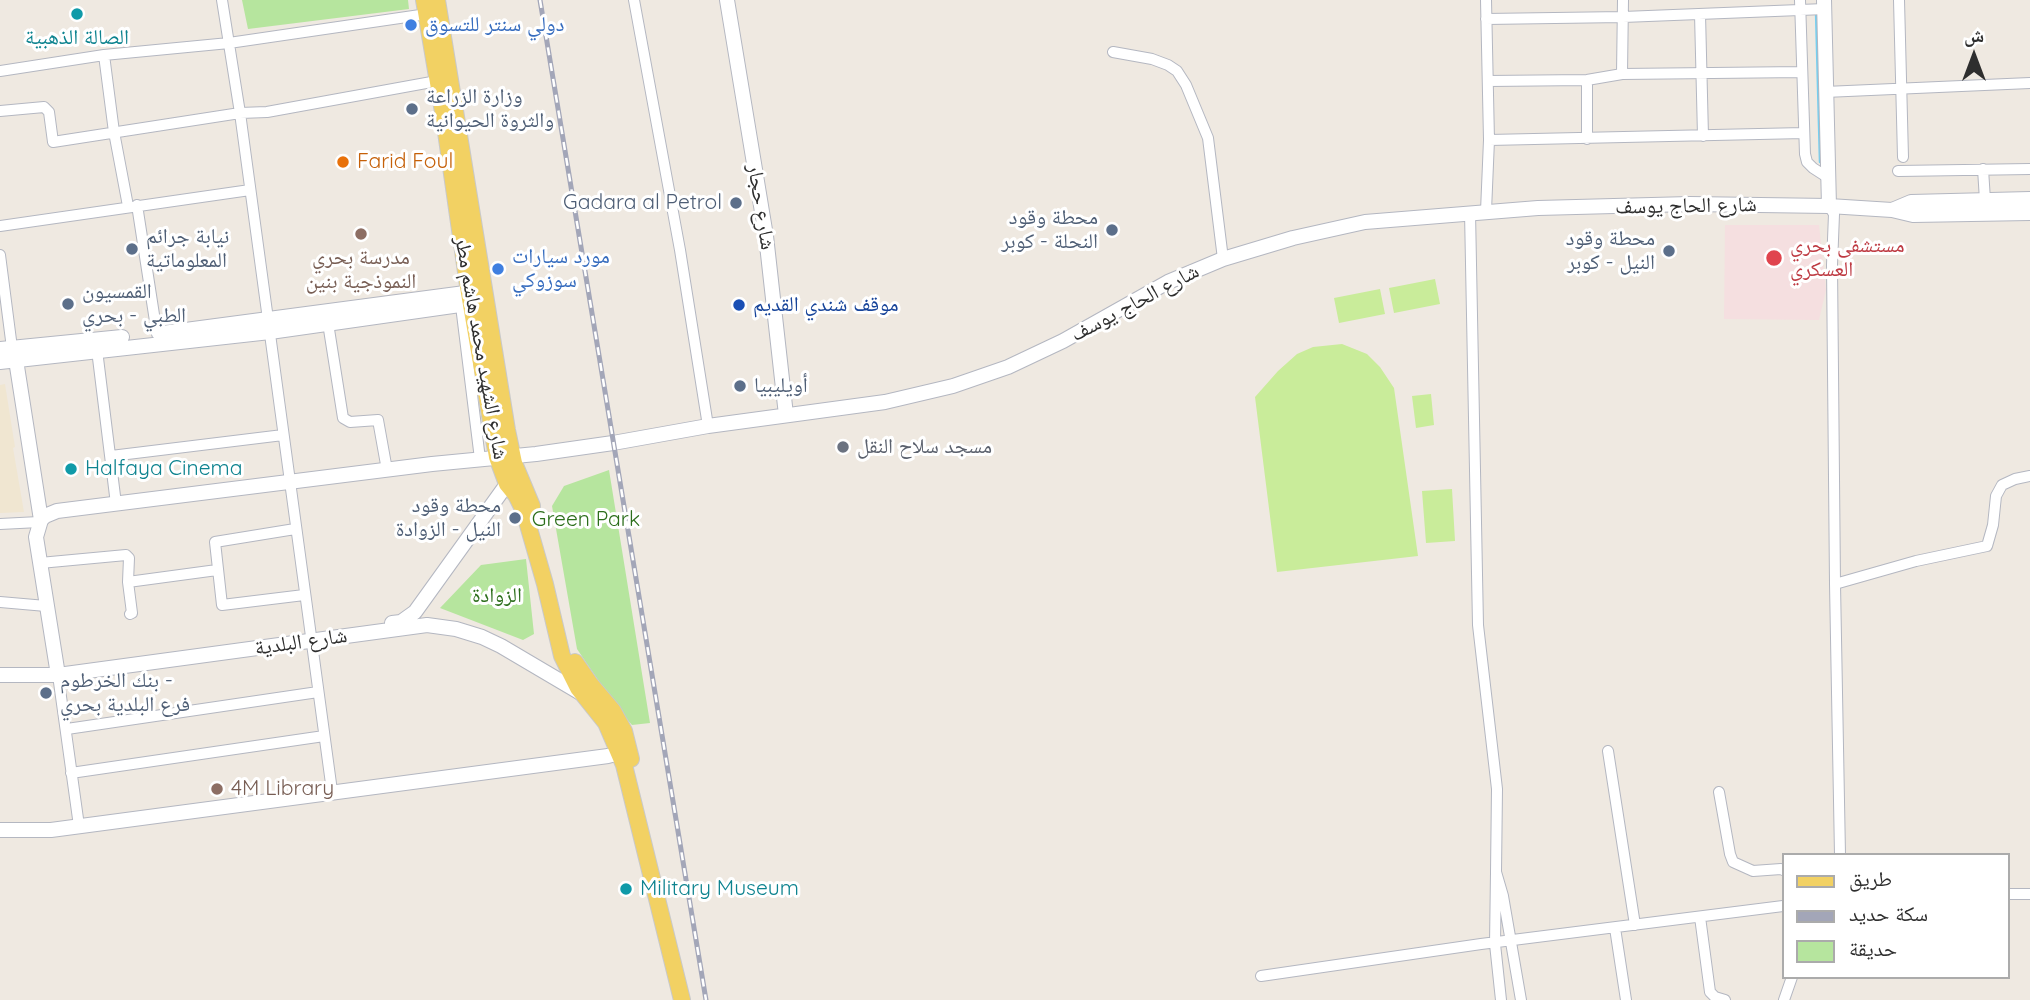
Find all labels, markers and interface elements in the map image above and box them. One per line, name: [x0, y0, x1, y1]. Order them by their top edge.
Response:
marker: الصالة الذهبية: [69, 6, 85, 22]
place label: دولي سنتر للتسوق: [425, 12, 564, 38]
marker: دولي سنتر للتسوق: [403, 17, 419, 33]
north arrow: [1939, 21, 2009, 91]
text: ش: [1964, 23, 1984, 47]
place label: الصالة الذهبية: [25, 25, 129, 51]
place label: وزارة الزراعة والثروة الحيوانية: [426, 84, 554, 134]
marker: وزارة الزراعة والثروة الحيوانية: [404, 101, 420, 117]
place label: Farid Foul: [357, 149, 453, 175]
marker: Farid Foul: [335, 154, 351, 170]
street label: شارع حجار: [742, 162, 780, 252]
place label: Gadara al Petrol: [563, 190, 722, 216]
street label: شارع الحاج يوسف: [1615, 192, 1757, 220]
marker: Gadara al Petrol: [728, 195, 744, 211]
place label: محطة وقود النحلة - كوبر: [1001, 205, 1098, 255]
marker: محطة وقود النحلة - كوبر: [1104, 222, 1120, 238]
place label: نيابة جرائم المعلوماتية: [146, 224, 229, 274]
marker: مدرسة بحري النموذجية بنين: [353, 226, 369, 242]
place label: محطة وقود النيل - كوبر: [1566, 226, 1655, 276]
place label: مستشفى بحري العسكري: [1790, 233, 1904, 283]
street label: شارع الشهيد محمد هاشم مطر: [449, 234, 513, 462]
marker: نيابة جرائم المعلوماتية: [124, 241, 140, 257]
marker: محطة وقود النيل - كوبر: [1661, 243, 1677, 259]
place label: مورد سيارات سوزوكي: [512, 244, 610, 294]
place label: مدرسة بحري النموذجية بنين: [306, 245, 416, 295]
marker: مستشفى بحري العسكري: [1764, 248, 1784, 268]
street label: شارع الحاج يوسف: [1067, 259, 1203, 347]
marker: مورد سيارات سوزوكي: [490, 261, 506, 277]
place label: القمسيون الطبي - بحري: [82, 279, 186, 329]
place label: موقف شندي القديم: [753, 292, 899, 318]
marker: القمسيون الطبي - بحري: [60, 296, 76, 312]
marker: موقف شندي القديم: [731, 297, 747, 313]
place label: أويليبيا: [754, 373, 808, 399]
marker: أويليبيا: [732, 378, 748, 394]
place label: مسجد سلاح النقل: [857, 434, 992, 460]
marker: مسجد سلاح النقل: [835, 439, 851, 455]
place label: Halfaya Cinema: [85, 456, 242, 482]
marker: Halfaya Cinema: [63, 461, 79, 477]
place label: محطة وقود النيل - الزوادة: [396, 493, 501, 543]
park label: Green Park: [532, 507, 640, 533]
marker: محطة وقود النيل - الزوادة: [507, 510, 523, 526]
park label: الزوادة: [472, 583, 522, 609]
street label: شارع البلدية: [253, 623, 349, 661]
place label: بنك الخرطوم - فرع البلدية بحري: [60, 668, 190, 718]
marker: بنك الخرطوم - فرع البلدية بحري: [38, 685, 54, 701]
place label: 4M Library: [231, 776, 334, 802]
marker: 4M Library: [209, 781, 225, 797]
legend: [1782, 853, 2009, 979]
text: طريق: [1849, 865, 1892, 891]
place label: Military Museum: [640, 876, 799, 902]
marker: Military Museum: [618, 881, 634, 897]
text: سكة حديد: [1849, 900, 1928, 926]
text: حديقة: [1849, 935, 1897, 961]

